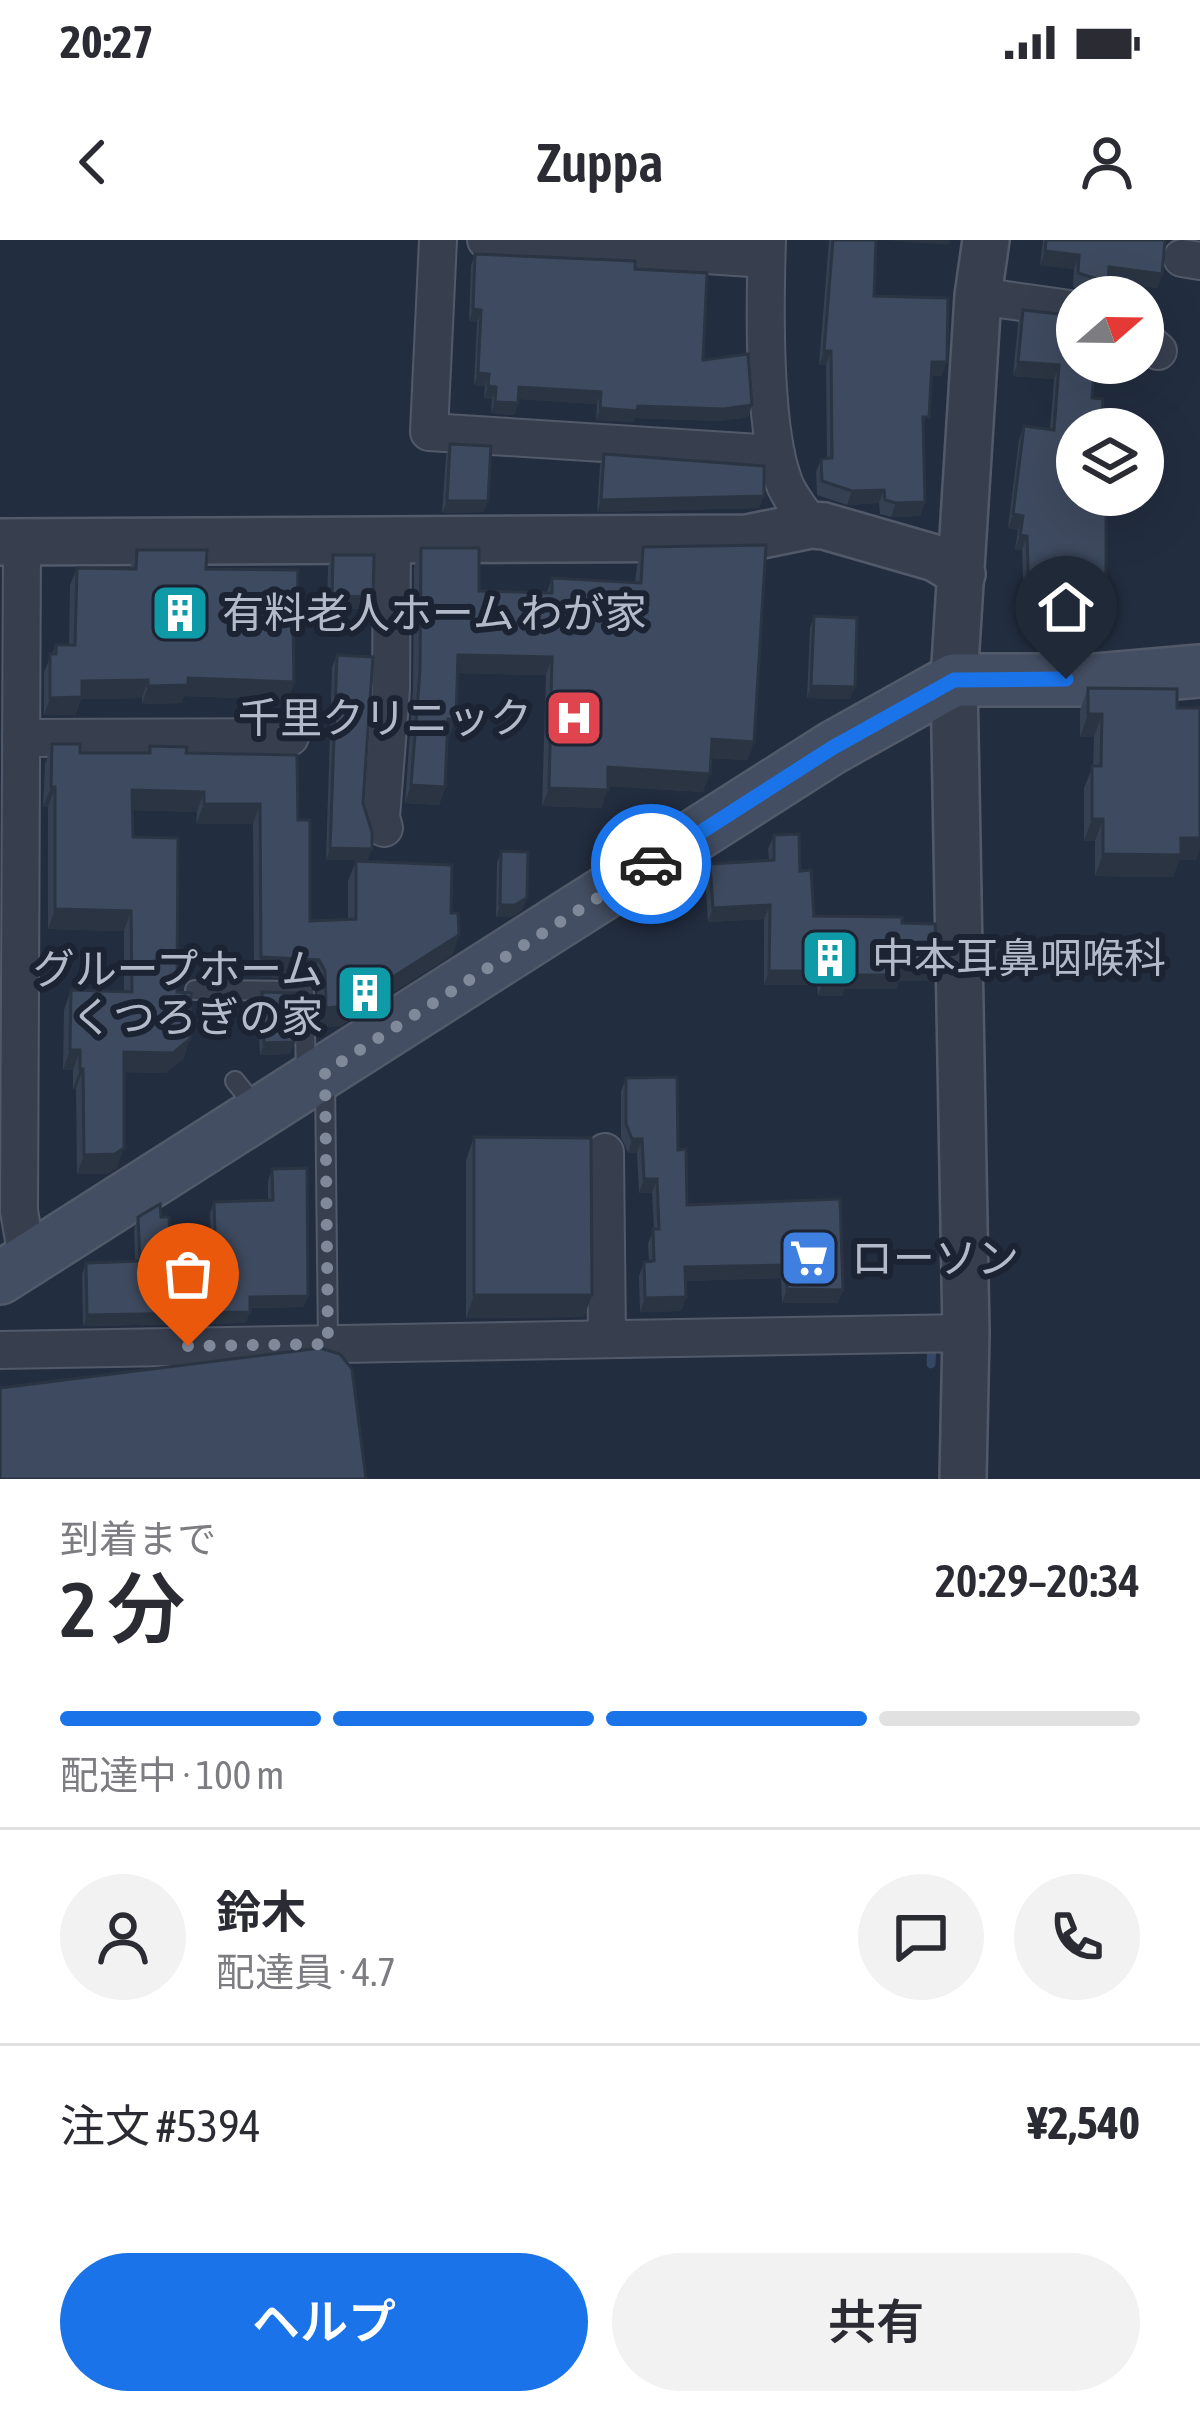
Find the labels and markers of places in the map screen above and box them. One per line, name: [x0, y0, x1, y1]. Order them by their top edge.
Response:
pin: [1015, 556, 1117, 679]
building icon: 有料老人ホーム わが家: [149, 582, 211, 644]
place label: 有料老人ホーム わが家: [222, 589, 647, 637]
hospital icon: 千里クリニック: [543, 687, 605, 749]
place label: 千里クリニック: [238, 694, 532, 742]
building icon: 中本耳鼻咽喉科: [799, 927, 861, 989]
place label: 中本耳鼻咽喉科: [872, 934, 1166, 982]
place label: グループホーム くつろぎの家: [33, 945, 323, 1041]
building icon: グループホーム くつろぎの家: [334, 962, 396, 1024]
pin: [137, 1223, 239, 1346]
supermarket icon: ローソン: [778, 1227, 840, 1289]
place label: ローソン: [851, 1234, 1019, 1282]

